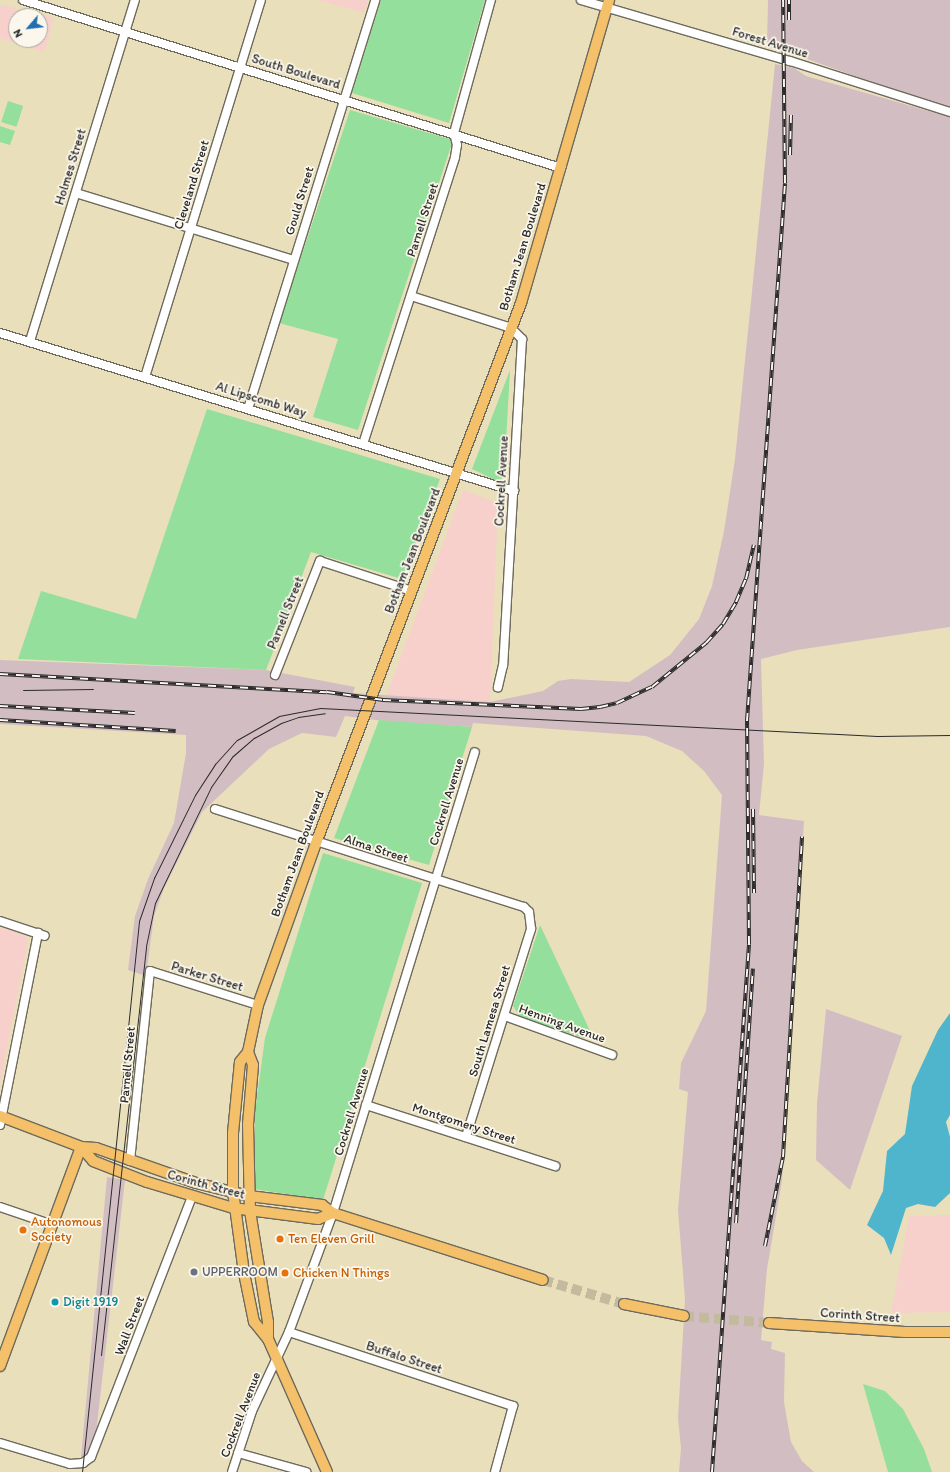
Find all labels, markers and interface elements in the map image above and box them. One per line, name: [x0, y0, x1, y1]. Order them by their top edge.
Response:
north arrow: [8, 8, 48, 48]
street label: Forest Avenue: [730, 24, 810, 62]
text: N: [10, 27, 25, 40]
street label: South Boulevard: [249, 51, 343, 93]
street label: Holmes Street: [52, 127, 90, 207]
street label: Cleveland Street: [171, 139, 213, 231]
street label: Gould Street: [282, 165, 318, 237]
street label: Parnell Street: [404, 181, 442, 259]
street label: Botham Jean Boulevard: [496, 181, 550, 313]
street label: Al Lipscomb Way: [214, 379, 308, 421]
street label: Cockrell Avenue: [492, 436, 512, 526]
street label: Botham Jean Boulevard: [382, 486, 444, 616]
street label: Parnell Street: [264, 575, 308, 651]
street label: Cockrell Avenue: [426, 757, 468, 847]
street label: Botham Jean Boulevard: [268, 789, 328, 919]
street label: Alma Street: [342, 831, 410, 867]
street label: Parker Street: [169, 959, 245, 995]
street label: South Lamesa Street: [466, 963, 514, 1079]
street label: Henning Avenue: [517, 1001, 607, 1047]
street label: Parnell Street: [117, 1026, 139, 1104]
street label: Cockrell Avenue: [331, 1067, 373, 1157]
street label: Montgomery Street: [410, 1100, 518, 1148]
street label: Corinth Street: [166, 1167, 246, 1203]
place label: Autonomous Society: [31, 1215, 102, 1246]
marker: Autonomous Society: [18, 1225, 28, 1235]
place label: Ten Eleven Grill: [288, 1231, 375, 1247]
marker: Ten Eleven Grill: [275, 1234, 285, 1244]
place label: UPPERROOM: [202, 1264, 278, 1280]
place label: Chicken N Things: [293, 1265, 389, 1281]
marker: UPPERROOM: [189, 1267, 199, 1277]
marker: Chicken N Things: [280, 1268, 290, 1278]
place label: Digit 1919: [63, 1294, 118, 1310]
street label: Wall Street: [112, 1294, 148, 1358]
marker: Digit 1919: [50, 1297, 60, 1307]
street label: Corinth Street: [820, 1305, 900, 1327]
street label: Buffalo Street: [364, 1338, 444, 1378]
street label: Cockrell Avenue: [218, 1370, 264, 1460]

